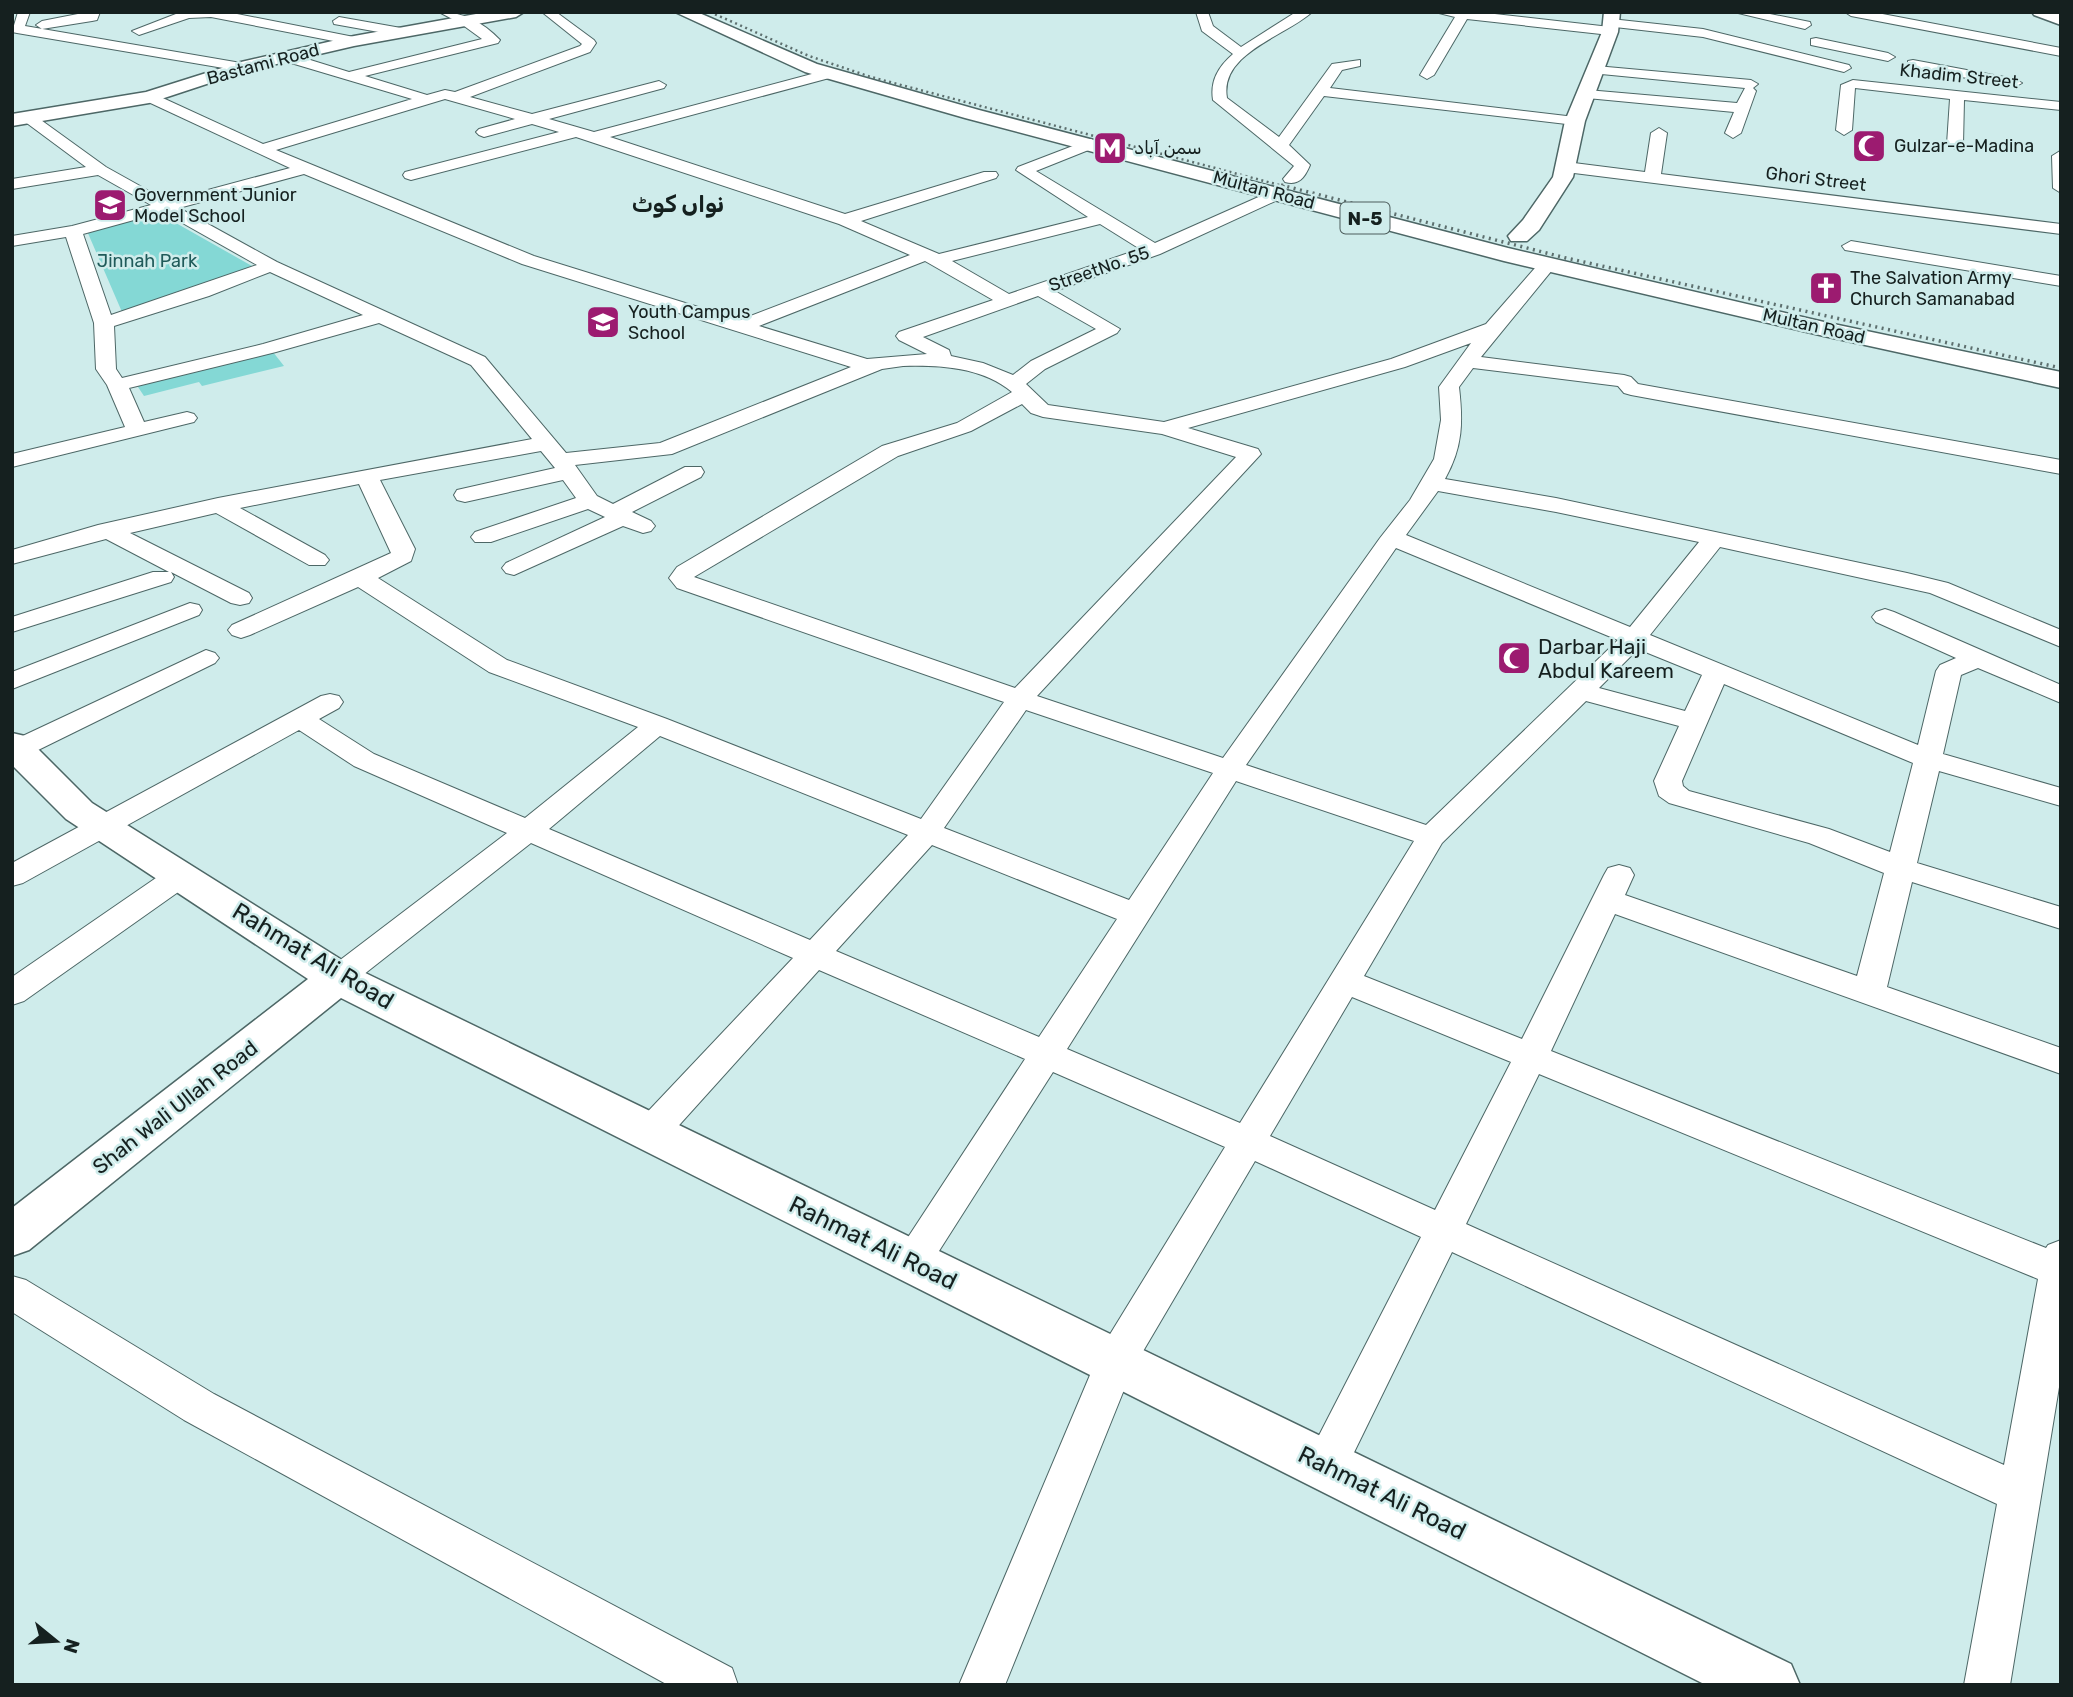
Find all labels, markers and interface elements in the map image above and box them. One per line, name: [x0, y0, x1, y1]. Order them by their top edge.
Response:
street label: Bastami Road: [204, 38, 322, 90]
street label: Khadim Street: [1899, 59, 2019, 93]
mosque icon: Gulzar-e-Madina: [1850, 127, 1888, 165]
metro station icon: سمن آباد: [1091, 129, 1129, 167]
place label: Gulzar-e-Madina: [1894, 135, 2034, 157]
place label: سمن آباد: [1134, 137, 1202, 159]
street label: Ghori Street: [1764, 162, 1868, 196]
street label: Multan Road: [1211, 166, 1317, 214]
place label: Government Junior Model School: [134, 184, 297, 227]
school or university icon: Government Junior Model School: [91, 186, 129, 224]
district label: نواں کوٹ: [632, 190, 724, 218]
road number: N-5: [1340, 202, 1390, 233]
street label: StreetNo. 55: [1046, 241, 1152, 297]
park label: Jinnah Park: [97, 250, 198, 272]
place label: The Salvation Army Church Samanabad: [1850, 267, 2015, 310]
church icon: The Salvation Army Church Samanabad: [1807, 269, 1845, 307]
place label: Youth Campus School: [628, 301, 750, 344]
school or university icon: Youth Campus School: [584, 303, 622, 341]
street label: Multan Road: [1761, 304, 1867, 348]
place label: Darbar Haji Abdul Kareem: [1538, 634, 1674, 683]
mosque icon: Darbar Haji Abdul Kareem: [1495, 639, 1533, 677]
street label: Rahmat Ali Road: [227, 897, 399, 1015]
street label: Shah Wali Ullah Road: [87, 1035, 263, 1179]
street label: Rahmat Ali Road: [785, 1190, 961, 1296]
street label: Rahmat Ali Road: [1294, 1440, 1470, 1546]
north arrow: [21, 1606, 91, 1676]
text: N: [59, 1636, 85, 1656]

